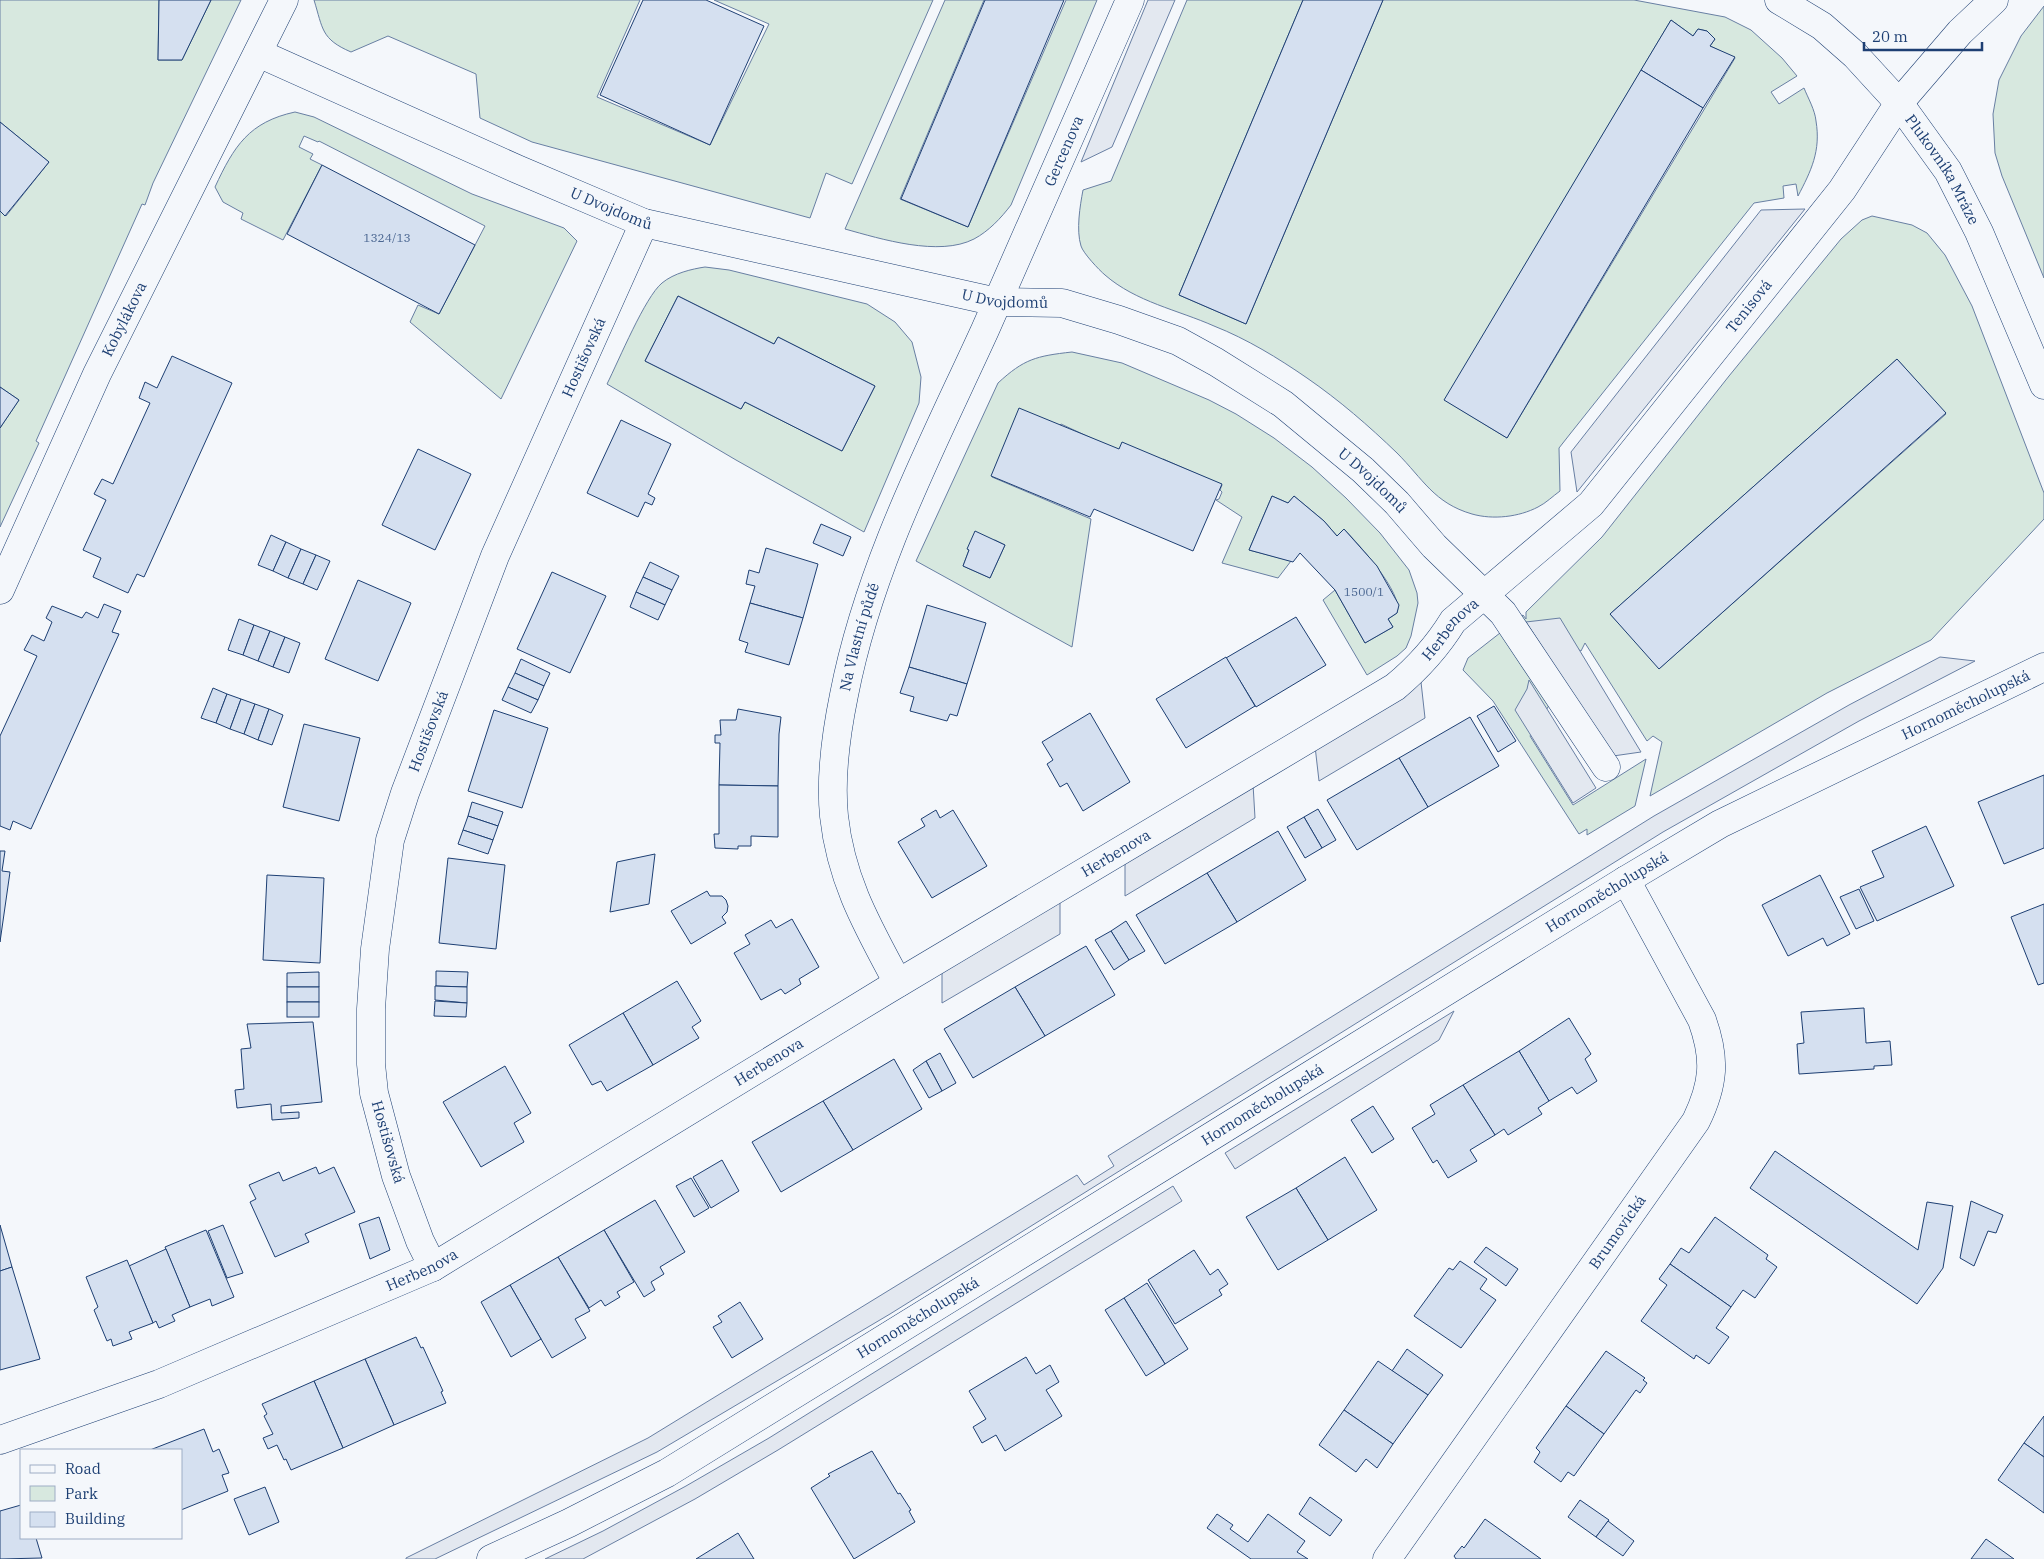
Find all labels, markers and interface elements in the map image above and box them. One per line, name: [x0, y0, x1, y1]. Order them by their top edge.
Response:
scale bar: [1864, 20, 1982, 52]
text: 20 m: [1872, 27, 1908, 46]
street label: Plukovníka Mráze: [1901, 111, 1984, 228]
street label: Gercenova: [1040, 113, 1087, 189]
street label: U Dvojdomů: [567, 183, 654, 233]
house number: 1324/13: [363, 230, 411, 245]
street label: Tenisová: [1721, 275, 1776, 337]
street label: Kobylákova: [97, 278, 151, 360]
street label: U Dvojdomů: [960, 284, 1048, 312]
street label: Hostišovská: [557, 314, 610, 400]
street label: U Dvojdomů: [1335, 444, 1411, 517]
street label: Na Vlastní půdě: [835, 580, 883, 693]
house number: 1500/1: [1344, 584, 1384, 599]
street label: Herbenova: [1417, 594, 1482, 664]
street label: Hornoměcholupská: [1898, 665, 2033, 744]
street label: Hostišovská: [404, 688, 452, 774]
street label: Herbenova: [1078, 825, 1154, 881]
street label: Hornoměcholupská: [1542, 847, 1672, 936]
street label: Herbenova: [730, 1033, 807, 1090]
street label: Hornoměcholupská: [1198, 1059, 1327, 1149]
street label: Hostišovská: [368, 1098, 409, 1186]
street label: Brumovická: [1585, 1191, 1650, 1273]
street label: Herbenova: [383, 1244, 461, 1295]
street label: Hornoměcholupská: [853, 1272, 982, 1362]
legend: [20, 1449, 182, 1539]
text: Road: [65, 1459, 101, 1478]
text: Park: [65, 1484, 98, 1503]
text: Building: [65, 1509, 125, 1528]

